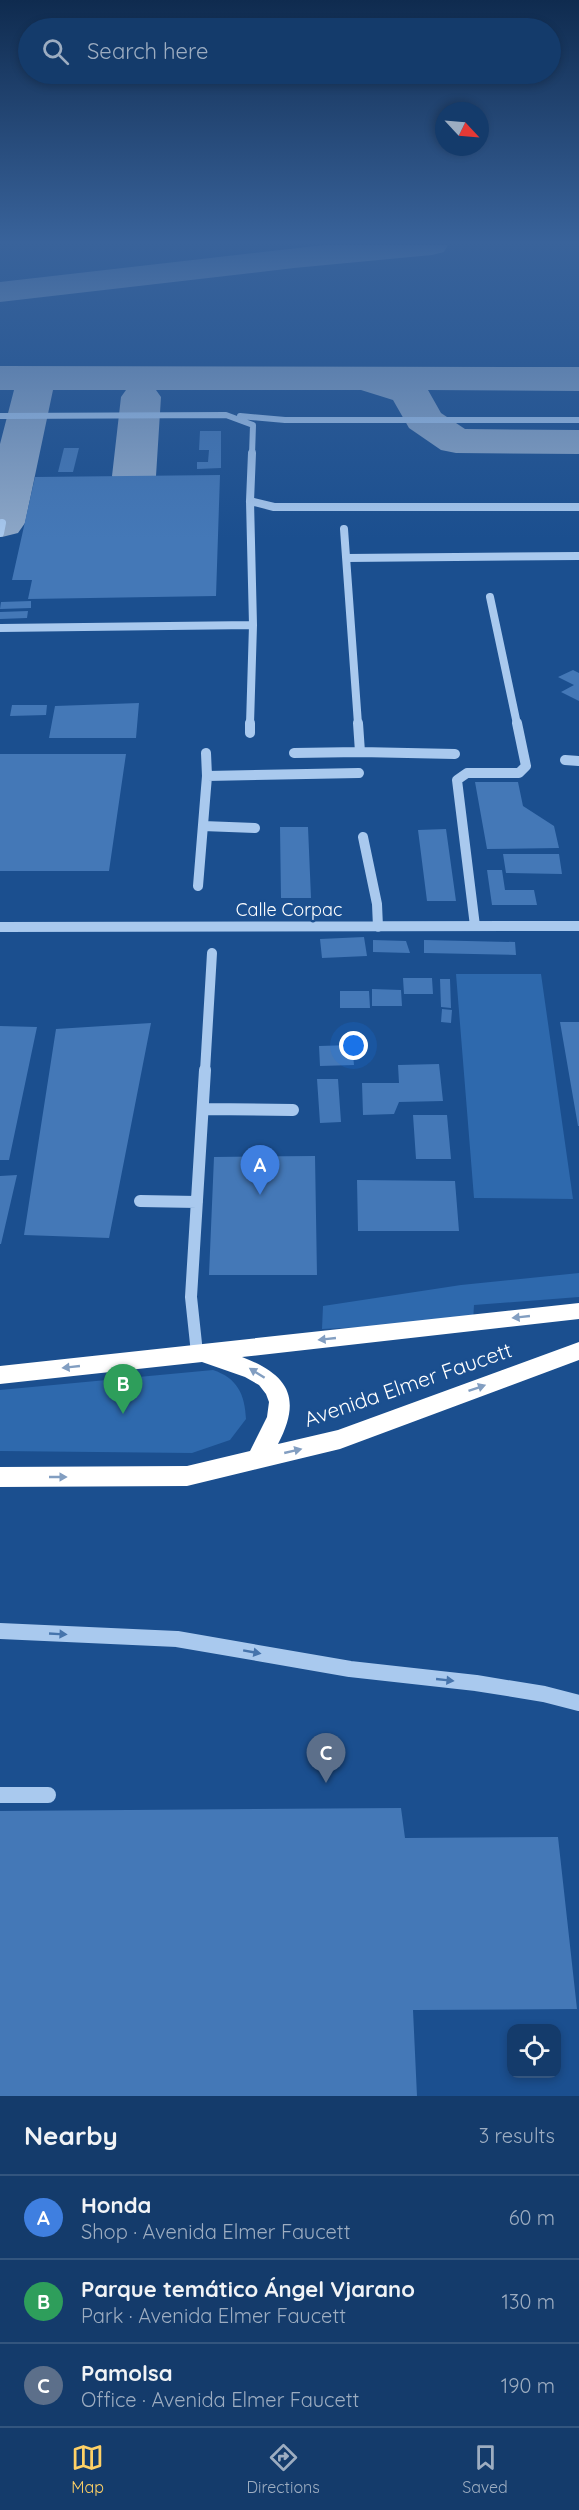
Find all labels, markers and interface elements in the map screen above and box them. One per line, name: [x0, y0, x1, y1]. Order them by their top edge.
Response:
search box: [18, 18, 561, 84]
icon: search: [39, 35, 72, 68]
text: Search here: [87, 37, 208, 65]
north arrow: [435, 102, 489, 156]
street label: Calle Corpac: [236, 898, 342, 921]
your location: [339, 1031, 368, 1060]
pin: A: [240, 1146, 280, 1195]
one-way arrow: [511, 1313, 530, 1322]
one-way arrow: [317, 1334, 336, 1344]
street label: Avenida Elmer Faucett: [300, 1336, 515, 1432]
one-way arrow: [61, 1362, 80, 1372]
pin: B: [104, 1364, 142, 1414]
one-way arrow: [249, 1368, 265, 1379]
one-way arrow: [468, 1383, 486, 1393]
one-way arrow: [283, 1445, 302, 1455]
one-way arrow: [49, 1472, 68, 1482]
one-way arrow: [49, 1629, 68, 1638]
one-way arrow: [243, 1648, 262, 1657]
one-way arrow: [436, 1675, 455, 1685]
pin: C: [306, 1734, 346, 1783]
map controls: [507, 2024, 561, 2078]
button: locate: [507, 2024, 561, 2078]
text: Nearby: [24, 2119, 118, 2152]
text: 3 results: [479, 2123, 555, 2148]
text: Honda: [81, 2191, 151, 2219]
text: A: [37, 2205, 50, 2230]
text: 60 m: [509, 2205, 555, 2230]
text: Shop · Avenida Elmer Faucett: [81, 2219, 350, 2244]
text: Parque temático Ángel Vjarano: [81, 2275, 415, 2303]
text: B: [37, 2289, 50, 2314]
text: 130 m: [502, 2289, 555, 2314]
text: Park · Avenida Elmer Faucett: [81, 2303, 346, 2328]
text: Pamolsa: [81, 2359, 173, 2387]
text: C: [37, 2373, 50, 2398]
text: 190 m: [501, 2373, 555, 2398]
text: Office · Avenida Elmer Faucett: [81, 2387, 359, 2412]
tab: Map: [71, 2441, 104, 2497]
tab: Directions: [247, 2441, 320, 2497]
tab: Saved: [462, 2441, 508, 2497]

